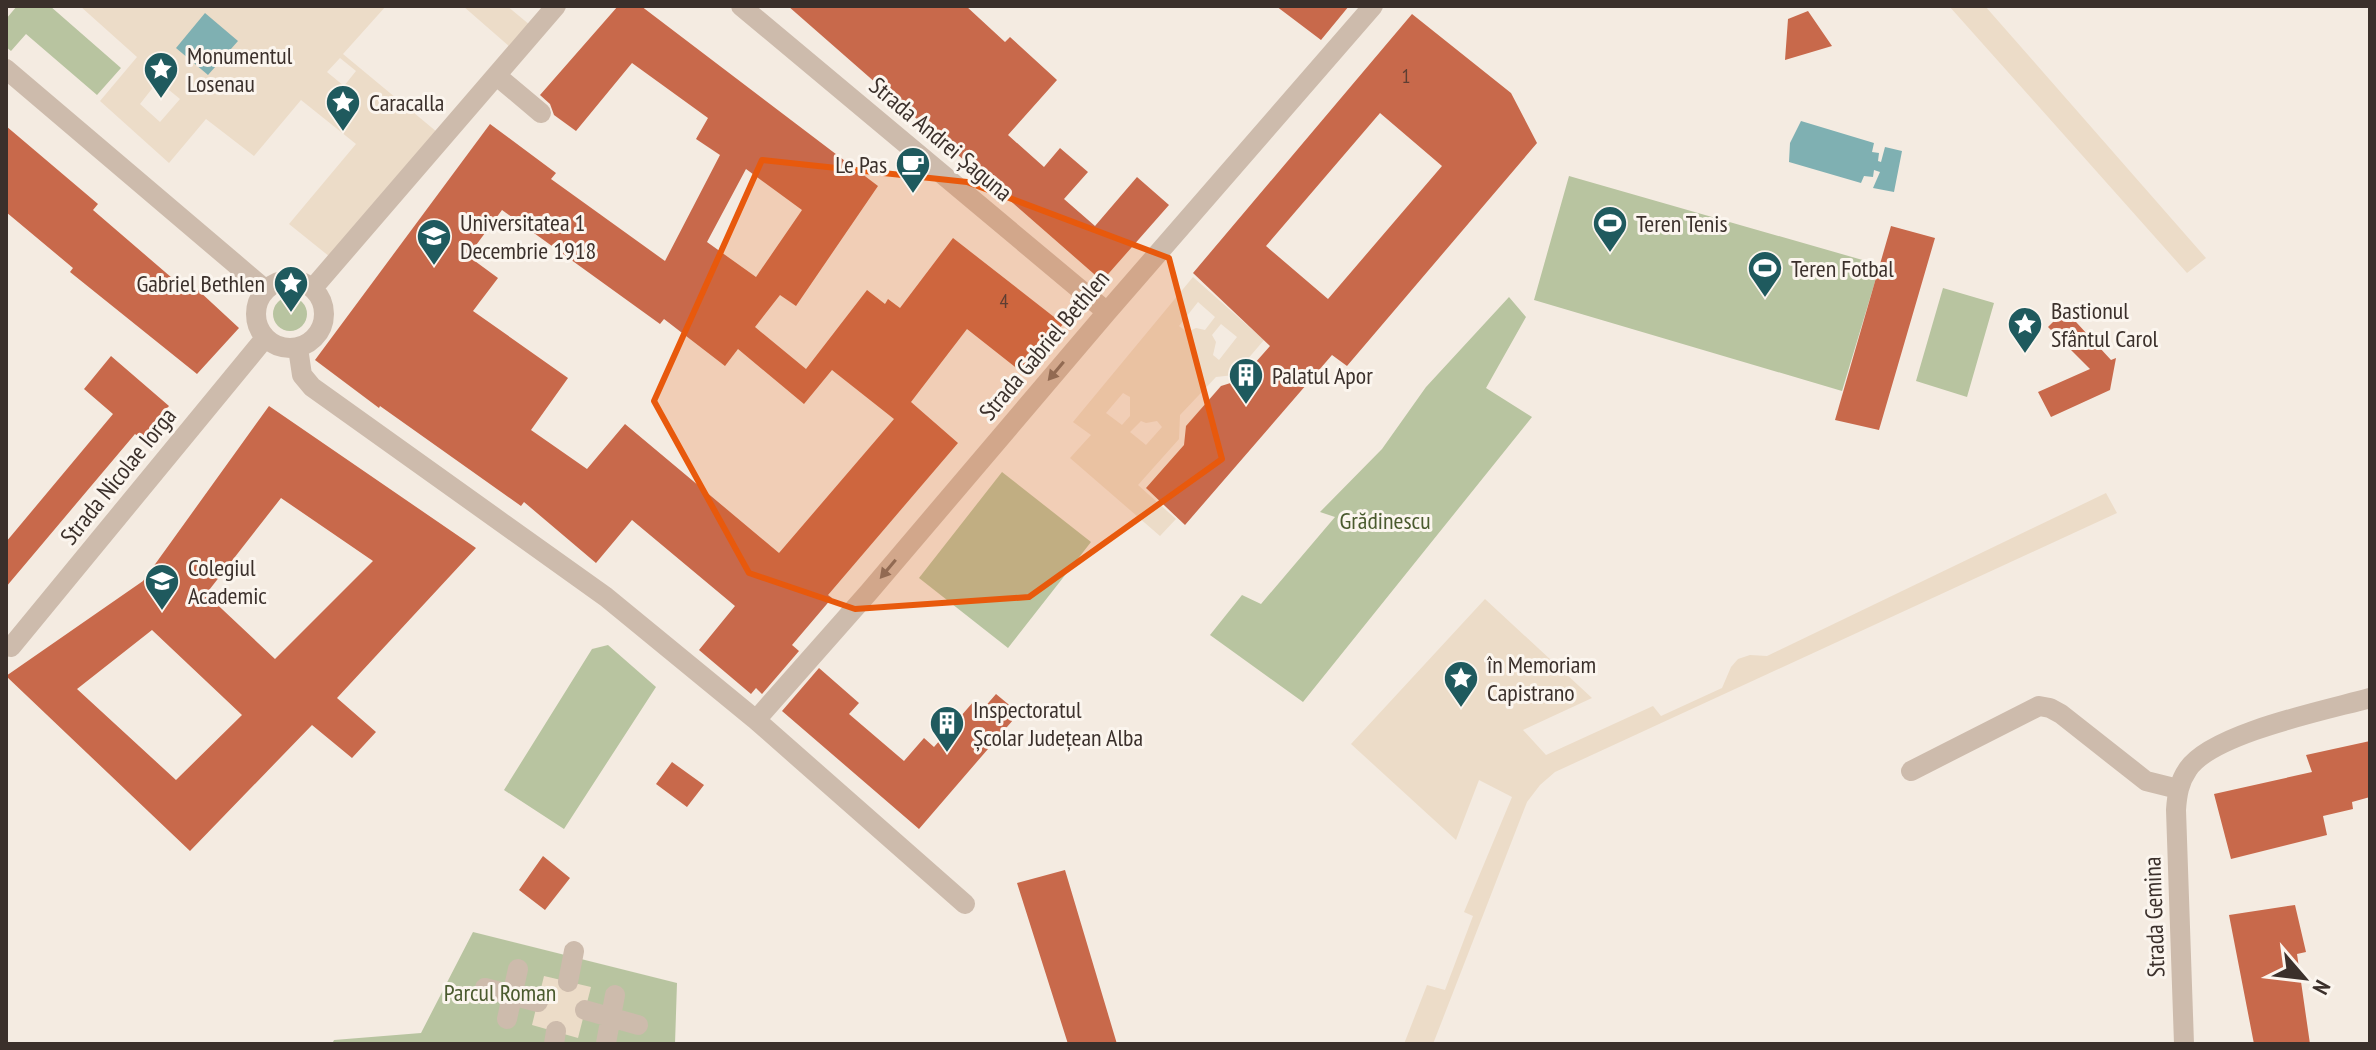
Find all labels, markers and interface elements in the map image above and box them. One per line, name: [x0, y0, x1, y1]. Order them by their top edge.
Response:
place label: Monumentul Losenau: [187, 40, 293, 99]
place icon: Monumentul Losenau: [142, 50, 180, 100]
house number: 1: [1402, 63, 1411, 89]
street label: Strada Andrei Șaguna: [863, 70, 1019, 208]
place icon: Caracalla: [324, 83, 362, 133]
place label: Caracalla: [369, 87, 444, 118]
cafe icon: Le Pas: [894, 145, 932, 195]
place label: Le Pas: [835, 149, 887, 180]
sports icon: Teren Tenis: [1591, 204, 1629, 254]
place label: Universitatea 1 Decembrie 1918: [460, 207, 596, 266]
place label: Teren Tenis: [1636, 208, 1728, 239]
school or university icon: Universitatea 1 Decembrie 1918: [415, 217, 453, 267]
sports icon: Teren Fotbal: [1746, 249, 1784, 299]
place label: Teren Fotbal: [1791, 253, 1894, 284]
place icon: Gabriel Bethlen: [272, 264, 310, 314]
street label: Strada Gabriel Bethlen: [972, 264, 1116, 426]
place label: Gabriel Bethlen: [136, 268, 265, 299]
house number: 4: [1000, 288, 1009, 314]
place label: Bastionul Sfântul Carol: [2051, 295, 2158, 354]
place icon: Bastionul Sfântul Carol: [2006, 305, 2044, 355]
building icon: Palatul Apor: [1227, 356, 1265, 406]
place label: Palatul Apor: [1272, 360, 1373, 391]
one-way arrow: [1048, 361, 1065, 381]
street label: Strada Nicolae Iorga: [53, 401, 183, 551]
park label: Grădinescu: [1339, 505, 1431, 536]
place label: Colegiul Academic: [188, 552, 267, 611]
one-way arrow: [880, 559, 897, 579]
school or university icon: Colegiul Academic: [143, 562, 181, 612]
place label: în Memoriam Capistrano: [1486, 649, 1596, 708]
place icon: în Memoriam Capistrano: [1442, 659, 1480, 709]
place label: Inspectoratul Școlar Județean Alba: [973, 694, 1143, 753]
building icon: Inspectoratul Școlar Județean Alba: [928, 704, 966, 754]
street label: Strada Gemina: [2136, 856, 2172, 978]
north arrow: [2264, 938, 2344, 1018]
text: N: [2307, 976, 2337, 999]
park label: Parcul Roman: [444, 977, 556, 1008]

